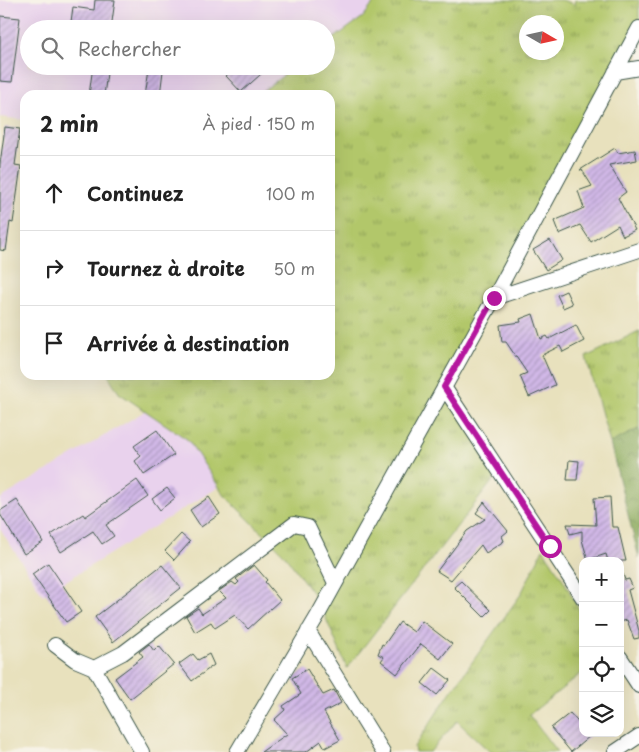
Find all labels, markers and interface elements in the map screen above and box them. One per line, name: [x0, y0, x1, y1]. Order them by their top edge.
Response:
north arrow: [519, 15, 564, 60]
search box: [20, 20, 335, 75]
icon: search: [38, 34, 66, 62]
text: Rechercher: [78, 34, 181, 62]
text: 2 min: [40, 107, 99, 139]
text: À pied · 150 m: [202, 111, 315, 135]
icon: ahead: [40, 179, 68, 207]
text: Continuez: [87, 179, 184, 207]
text: 100 m: [266, 181, 315, 205]
icon: right: [40, 254, 68, 282]
text: Tournez à droite: [87, 254, 245, 282]
text: 50 m: [274, 256, 315, 280]
route end: [483, 287, 506, 310]
icon: arrive: [40, 329, 68, 357]
text: Arrivée à destination: [87, 329, 290, 357]
route start: [539, 535, 562, 558]
map controls: [579, 557, 624, 737]
button: +: [579, 557, 624, 602]
button: −: [579, 602, 624, 647]
button: locate: [579, 647, 624, 692]
button: layers: [579, 692, 624, 737]

